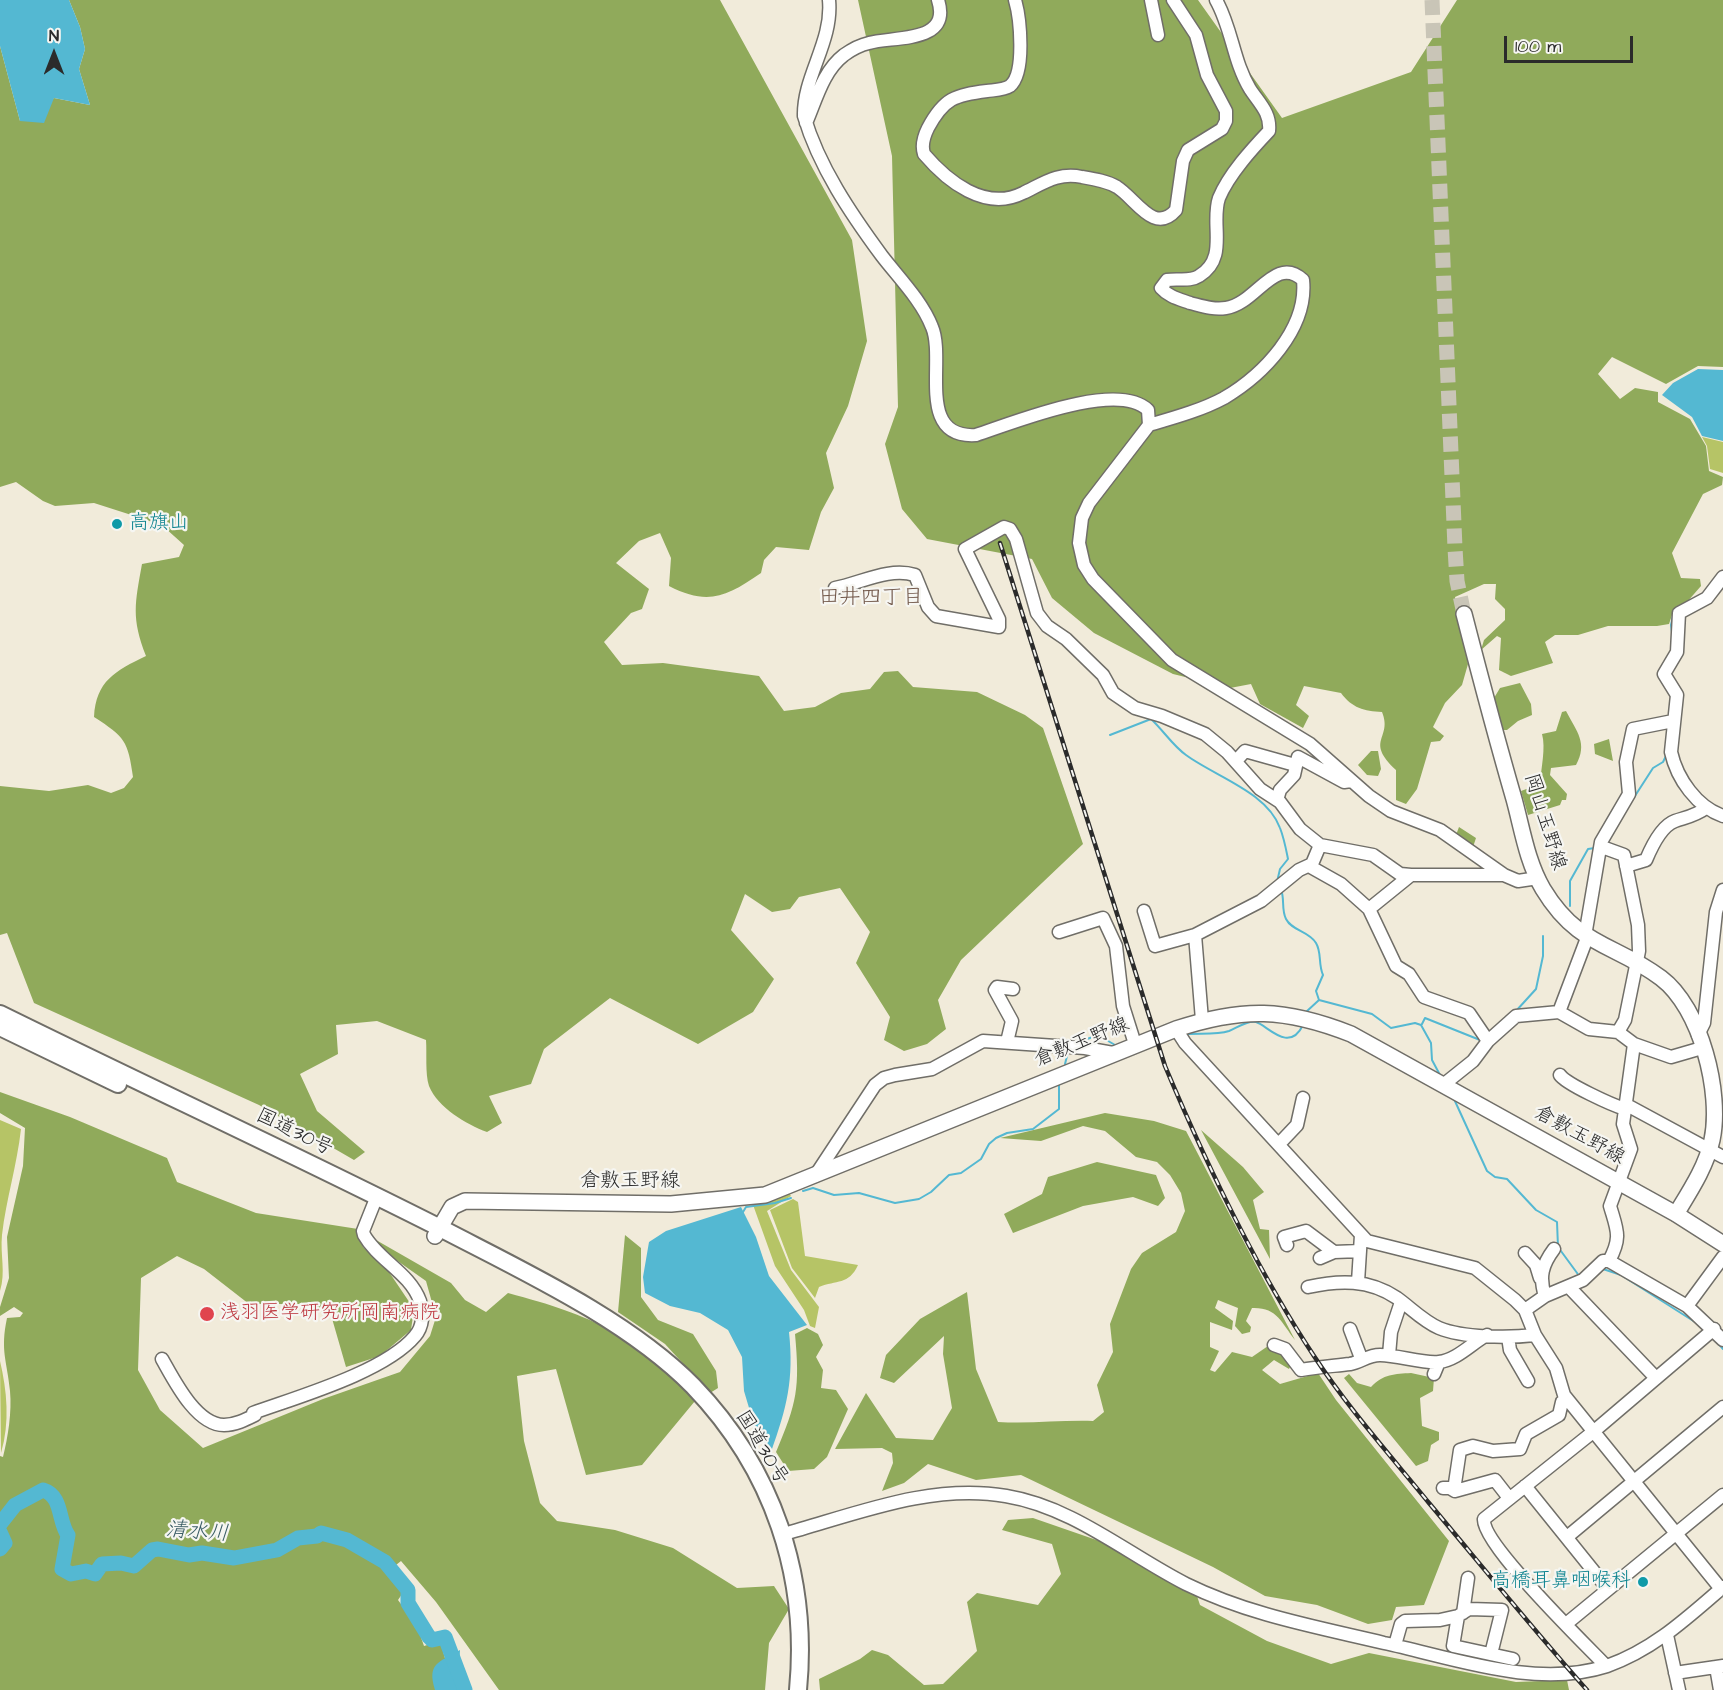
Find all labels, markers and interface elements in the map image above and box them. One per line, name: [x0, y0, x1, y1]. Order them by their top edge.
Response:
north arrow: [24, 24, 84, 84]
scale bar: [1507, 24, 1636, 62]
text: N: [49, 25, 59, 47]
text: 100 m: [1515, 34, 1561, 59]
place label: 高旗山: [129, 512, 189, 536]
marker: 高旗山: [110, 517, 124, 531]
district label: 田井四丁目: [819, 586, 923, 612]
street label: 岡山玉野線: [1518, 771, 1570, 873]
street label: 倉敷玉野線: [1031, 1013, 1133, 1073]
street label: 倉敷玉野線: [1529, 1101, 1629, 1171]
street label: 国道30号: [252, 1104, 336, 1162]
street label: 倉敷玉野線: [580, 1170, 680, 1194]
place label: 浅羽医学研究所岡南病院: [220, 1302, 440, 1326]
marker: 浅羽医学研究所岡南病院: [198, 1305, 216, 1323]
street label: 国道30号: [729, 1406, 793, 1490]
water label: 清水川: [165, 1518, 229, 1548]
place label: 高橋耳鼻咽喉科: [1491, 1570, 1631, 1594]
marker: 高橋耳鼻咽喉科: [1636, 1575, 1650, 1589]

